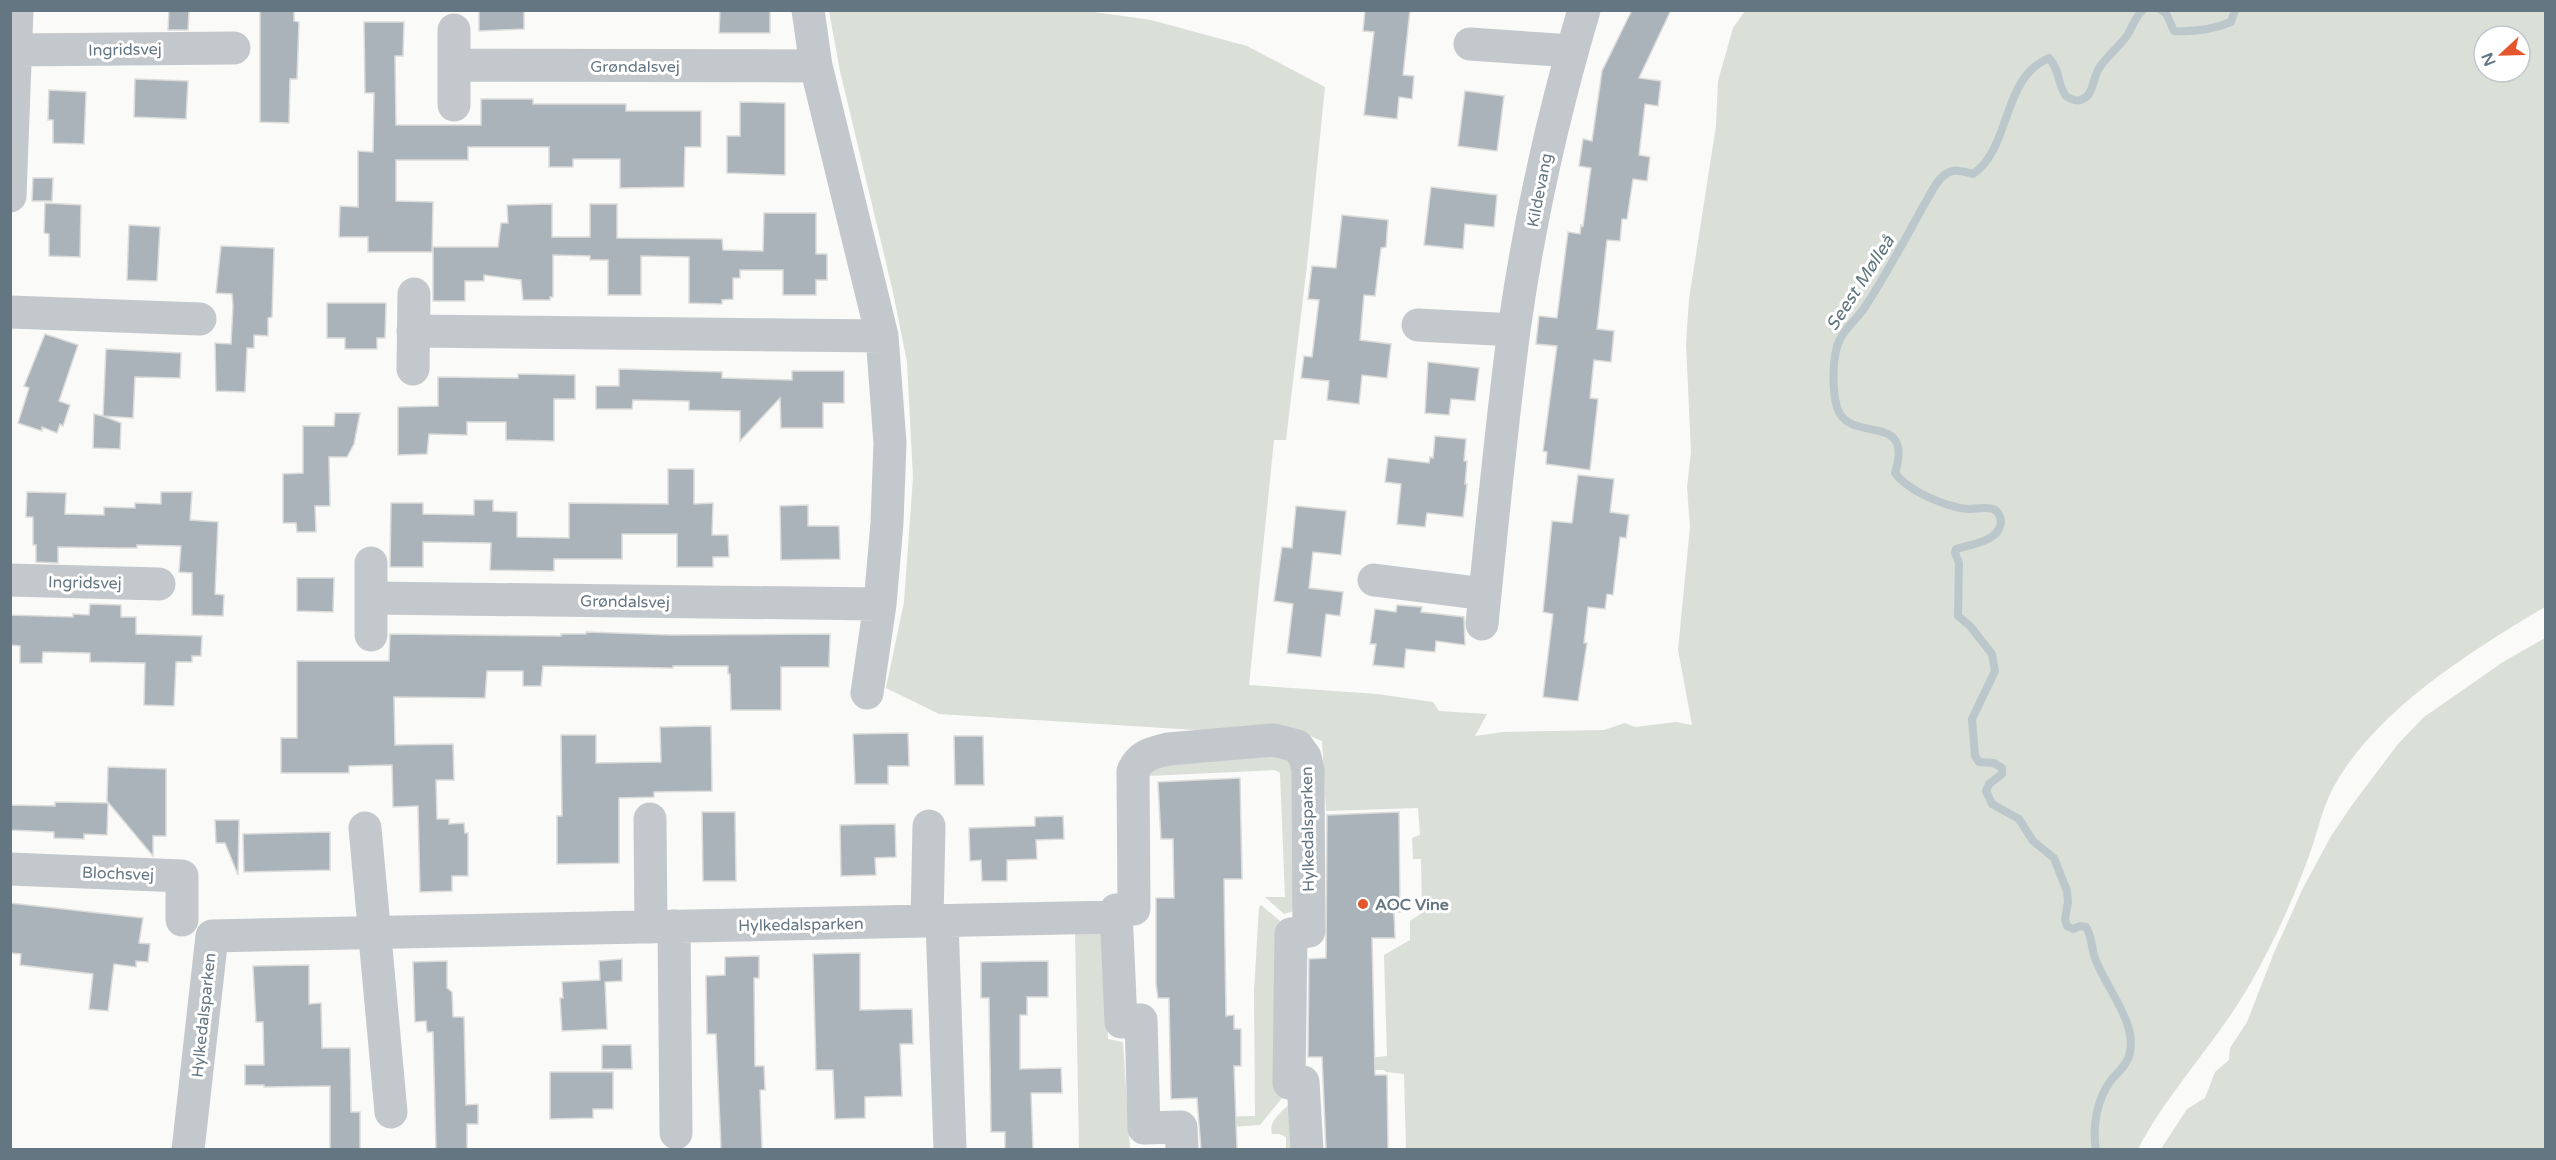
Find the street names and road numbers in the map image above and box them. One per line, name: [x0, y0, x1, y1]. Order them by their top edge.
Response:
street label: Ingridsvej: [88, 39, 162, 61]
street label: Grøndalsvej: [590, 57, 680, 77]
street label: Kildevang: [1523, 151, 1557, 229]
street label: Ingridsvej: [48, 572, 122, 594]
street label: Grøndalsvej: [580, 591, 670, 613]
street label: Hylkedalsparken: [1297, 766, 1319, 892]
street label: Blochsvej: [82, 863, 154, 885]
street label: Hylkedalsparken: [738, 914, 864, 936]
street label: Hylkedalsparken: [187, 952, 220, 1079]

